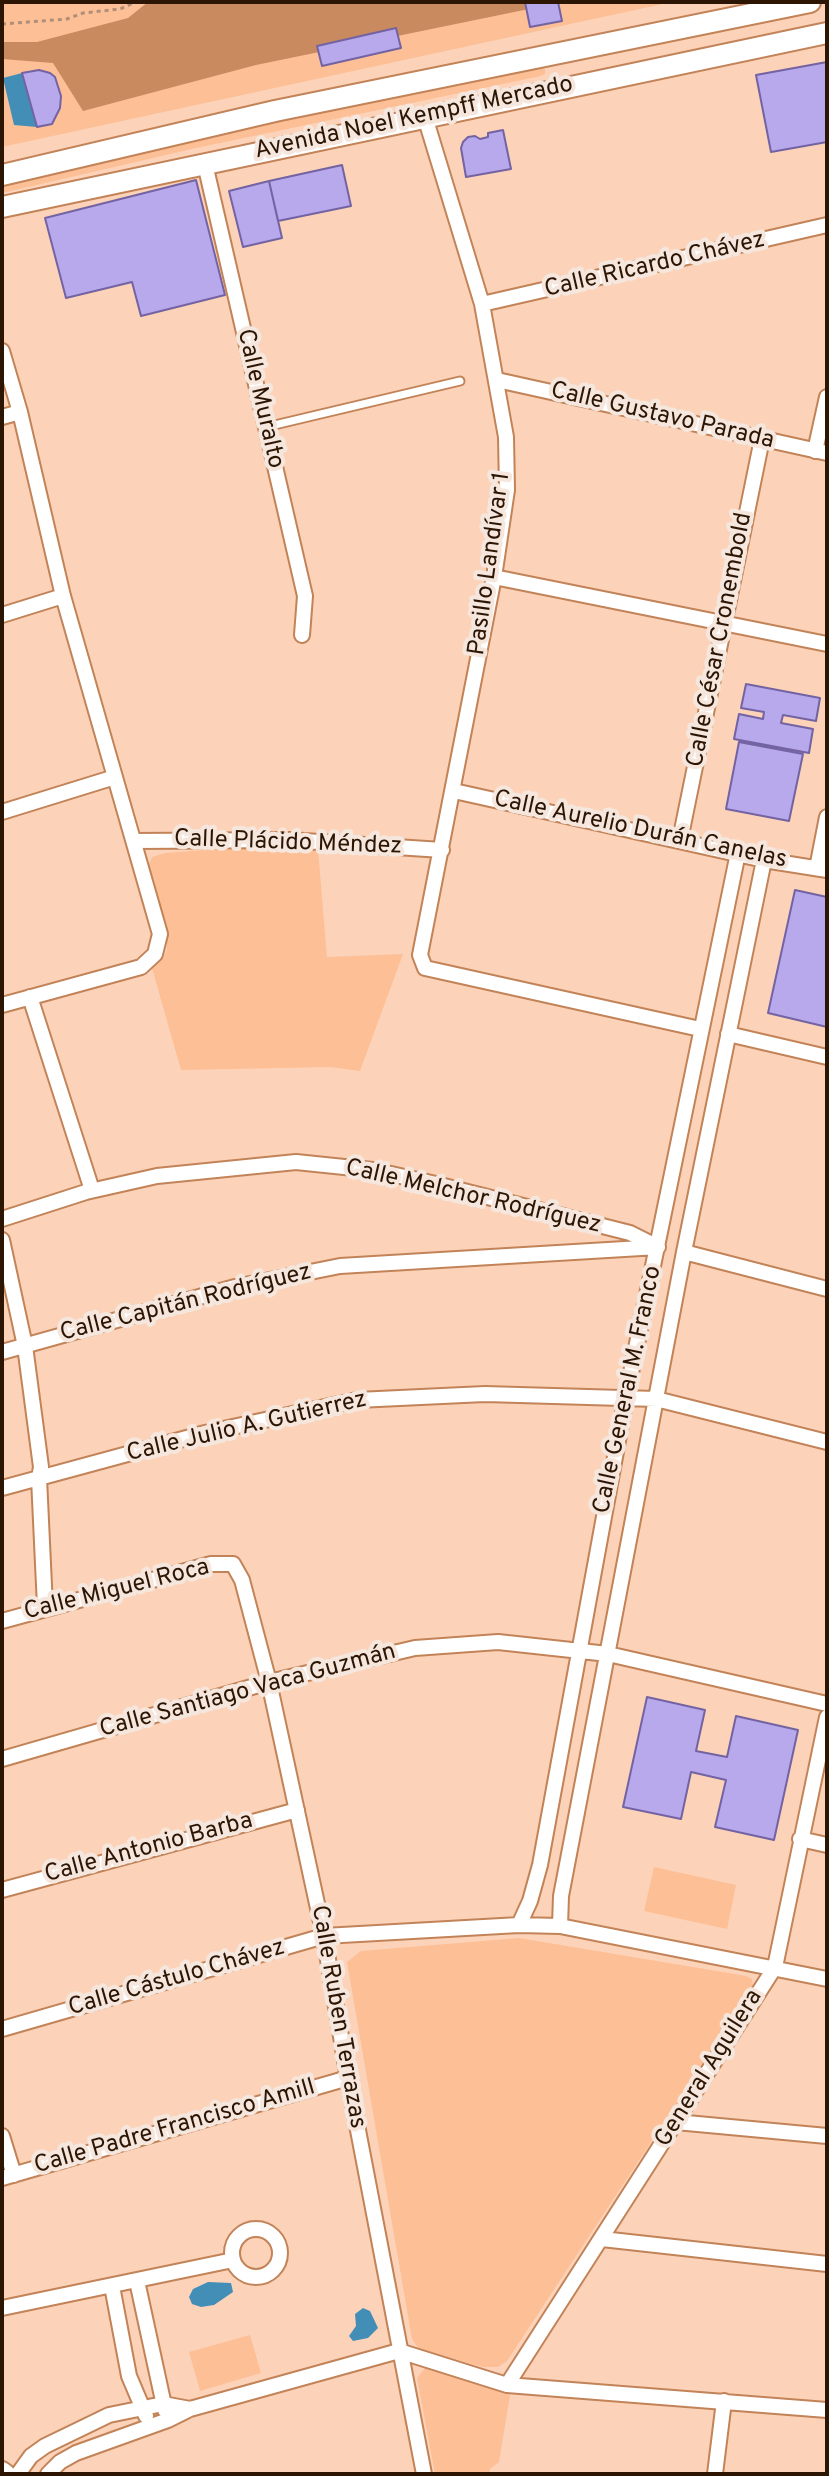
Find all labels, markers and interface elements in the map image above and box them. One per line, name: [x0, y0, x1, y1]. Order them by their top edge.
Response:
street label: Avenida Noel Kempff Mercado: [252, 71, 576, 167]
street label: Calle Ricardo Chávez: [542, 227, 768, 305]
street label: Calle Muralto: [229, 326, 289, 472]
street label: Calle Gustavo Parada: [547, 377, 777, 457]
street label: Pasillo Landívar 1: [464, 471, 518, 657]
street label: Calle César Cronembold: [682, 510, 760, 770]
street label: Calle Aurelio Durán Canelas: [491, 786, 789, 876]
street label: Calle Plácido Méndez: [173, 826, 403, 862]
street label: Calle Melchor Rodríguez: [342, 1155, 604, 1241]
street label: Calle Capitán Rodríguez: [57, 1259, 315, 1349]
street label: Calle General M. Franco: [589, 1264, 669, 1516]
street label: Calle Julio A. Gutierrez: [124, 1386, 370, 1470]
street label: Calle Miguel Roca: [21, 1554, 213, 1628]
street label: Calle Santiago Vaca Guzmán: [97, 1639, 399, 1745]
street label: Calle Antonio Barba: [42, 1807, 256, 1891]
street label: Calle Ruben Terrazas: [303, 1903, 371, 2131]
street label: Calle Cástulo Chávez: [65, 1934, 289, 2024]
street label: General Aguilera: [650, 1985, 770, 2153]
street label: Calle Padre Francisco Amill: [31, 2074, 319, 2182]

